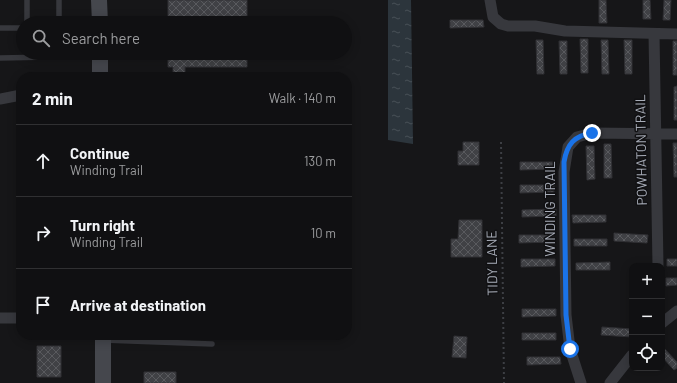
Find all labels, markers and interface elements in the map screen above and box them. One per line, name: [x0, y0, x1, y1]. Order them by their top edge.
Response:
search box: [16, 16, 352, 60]
icon: search: [30, 27, 52, 49]
text: Search here: [62, 29, 140, 47]
text: 2 min: [32, 88, 73, 108]
text: Walk · 140 m: [269, 90, 336, 106]
street label: POWHATON TRAIL: [631, 94, 650, 206]
route end: [583, 124, 601, 142]
text: Continue: [70, 144, 130, 162]
icon: ahead: [32, 150, 54, 172]
text: 130 m: [304, 153, 336, 169]
street label: WINDING TRAIL: [541, 161, 558, 257]
text: Winding Trail: [70, 162, 143, 178]
text: Turn right: [70, 216, 135, 234]
icon: right: [32, 222, 54, 244]
text: 10 m: [311, 225, 336, 241]
street label: TIDY LANE: [482, 230, 501, 296]
text: Winding Trail: [70, 234, 143, 250]
map controls: [629, 263, 665, 371]
button: +: [629, 263, 665, 299]
icon: arrive: [32, 294, 54, 316]
text: Arrive at destination: [70, 296, 206, 314]
button: −: [629, 299, 665, 335]
button: locate: [629, 335, 665, 371]
route start: [561, 340, 579, 358]

